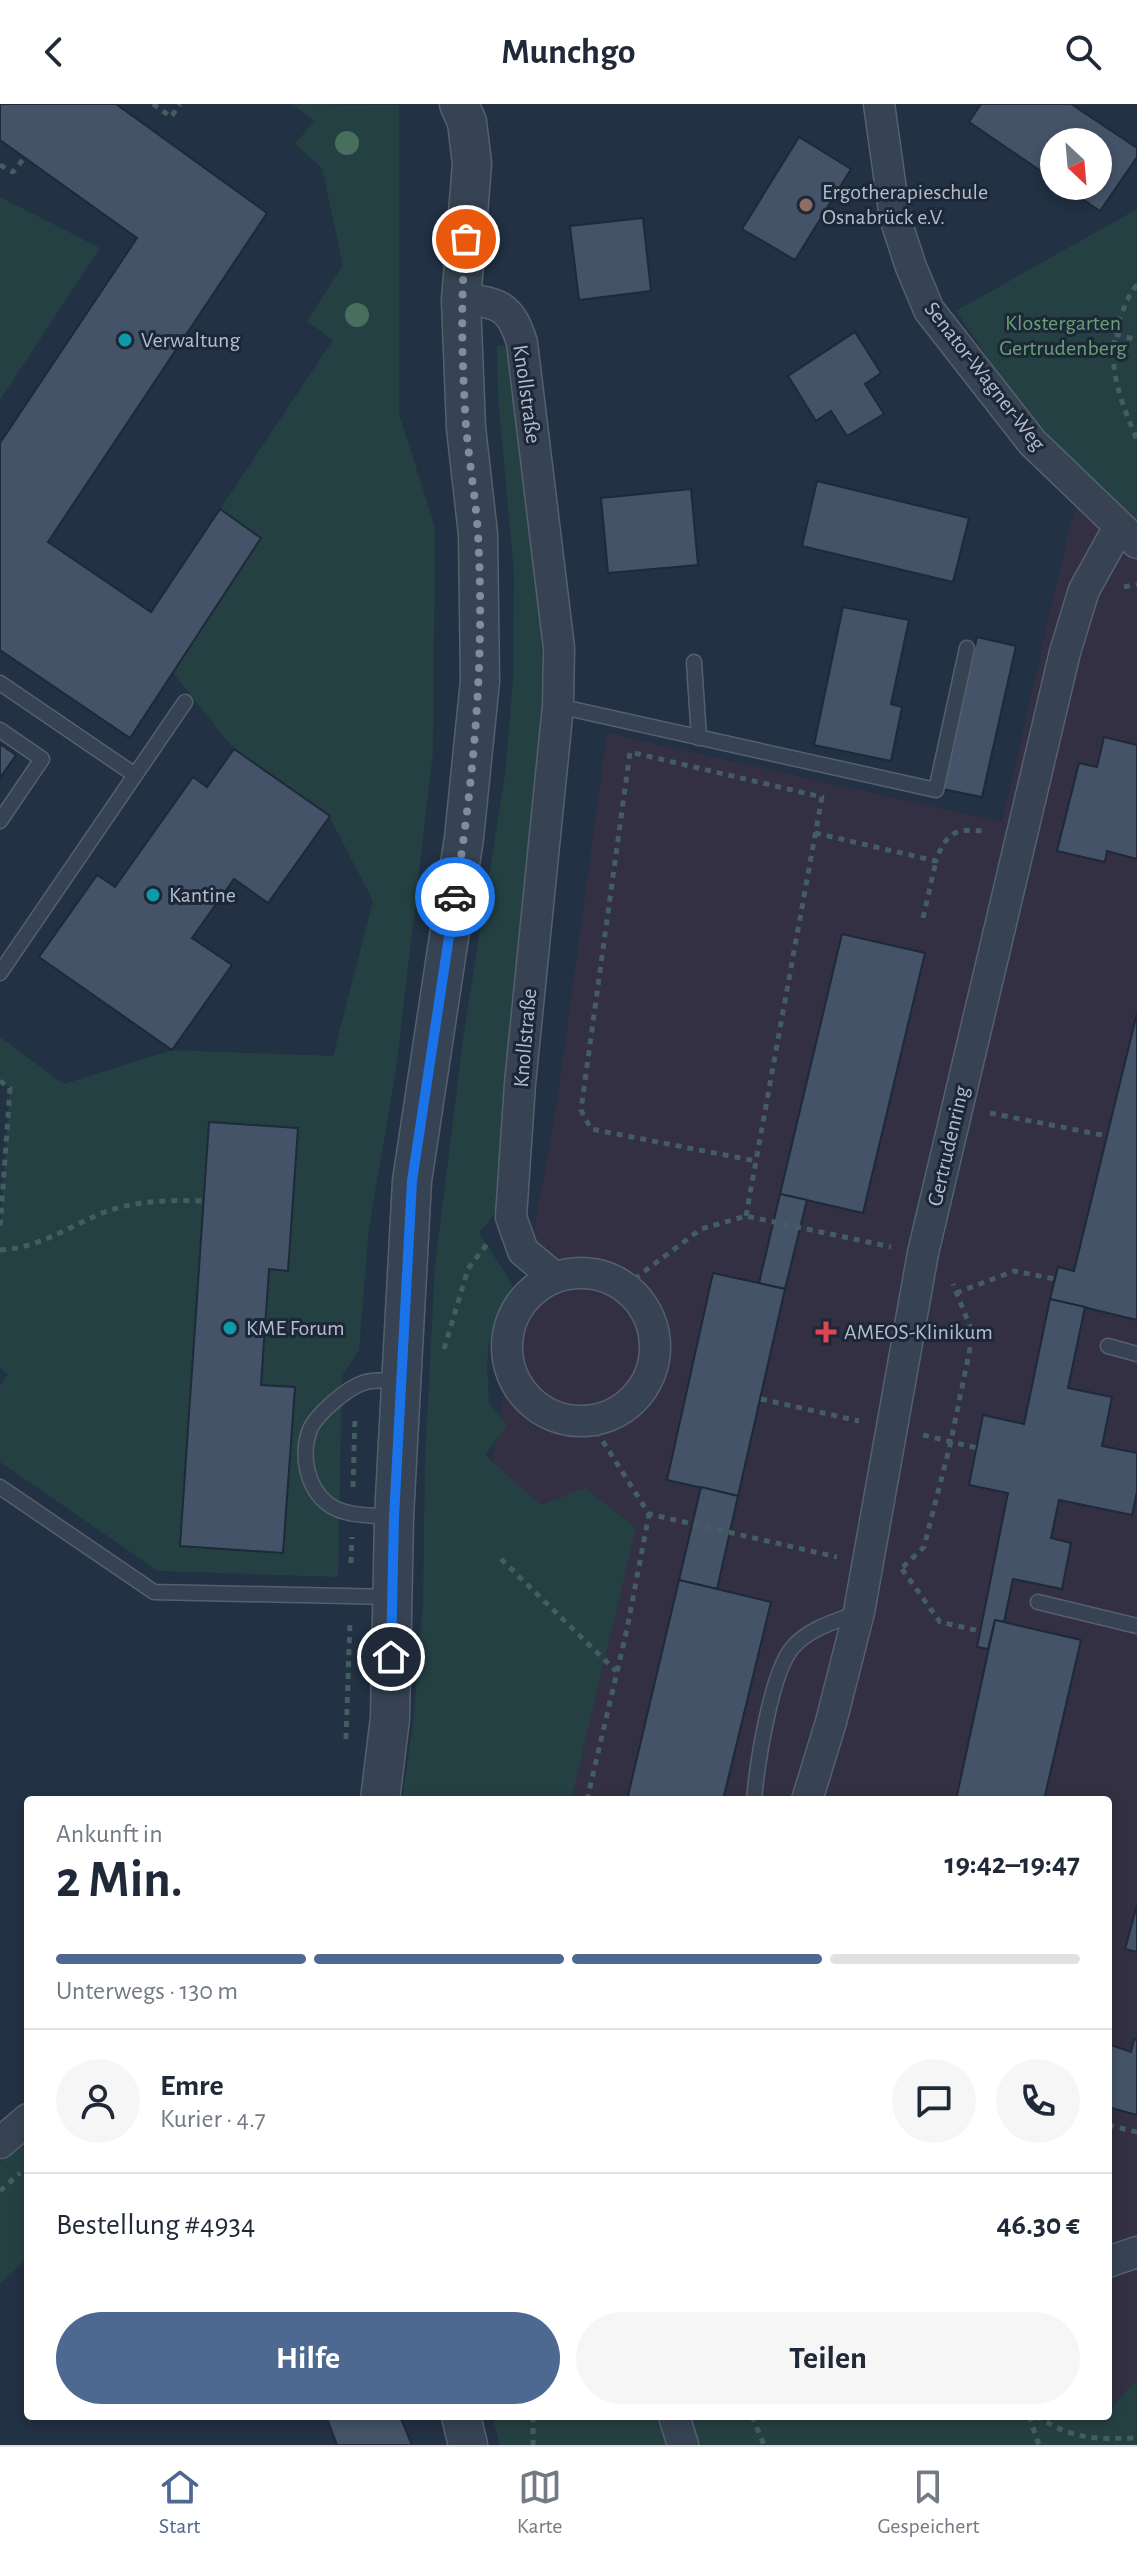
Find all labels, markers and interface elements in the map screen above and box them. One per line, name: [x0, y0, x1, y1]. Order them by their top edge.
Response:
icon: back: [32, 30, 76, 74]
icon: search: [1061, 30, 1105, 74]
text: Munchgo: [501, 34, 636, 70]
north arrow: [1040, 128, 1112, 200]
map controls: [1040, 128, 1112, 200]
place label: Ergotherapieschule Osnabrück e.V.: [822, 181, 988, 228]
marker: Ergotherapieschule Osnabrück e.V.: [797, 196, 815, 214]
pin: [432, 205, 500, 273]
icon: bag: [444, 217, 488, 261]
street label: Senator-Wagner-Weg: [920, 298, 1050, 455]
park label: Klostergarten Gertrudenberg: [999, 312, 1127, 359]
place label: Verwaltung: [141, 329, 240, 351]
marker: Verwaltung: [116, 331, 134, 349]
street label: Knollstraße: [509, 343, 545, 445]
courier: [415, 857, 495, 937]
icon: car: [433, 875, 477, 919]
place label: Kantine: [169, 884, 236, 906]
marker: Kantine: [144, 886, 162, 904]
street label: Knollstraße: [510, 988, 540, 1088]
street label: Gertrudenring: [924, 1084, 973, 1208]
place label: KME Forum: [246, 1317, 345, 1339]
marker: KME Forum: [221, 1319, 239, 1337]
marker: AMEOS-Klinikum: [815, 1321, 837, 1343]
place label: AMEOS-Klinikum: [844, 1321, 993, 1343]
pin: [357, 1623, 425, 1691]
icon: home: [369, 1635, 413, 1679]
text: Ankunft in: [56, 1821, 163, 1847]
text: 19:42–19:47: [945, 1849, 1080, 1879]
text: 2 Min.: [56, 1854, 183, 1906]
text: Unterwegs · 130 m: [56, 1978, 238, 2004]
button: person: [56, 2059, 140, 2143]
button: chat: [892, 2059, 976, 2143]
button: phone: [996, 2059, 1080, 2143]
text: Emre: [160, 2071, 224, 2101]
text: Kurier · 4.7: [160, 2106, 266, 2132]
text: Bestellung #4934: [56, 2210, 255, 2240]
text: 46.30 €: [996, 2210, 1080, 2240]
button: Hilfe: [56, 2312, 560, 2404]
button: Teilen: [576, 2312, 1080, 2404]
tab: Start: [158, 2465, 202, 2539]
tab: Karte: [517, 2465, 562, 2539]
tab: Gespeichert: [878, 2465, 979, 2539]

